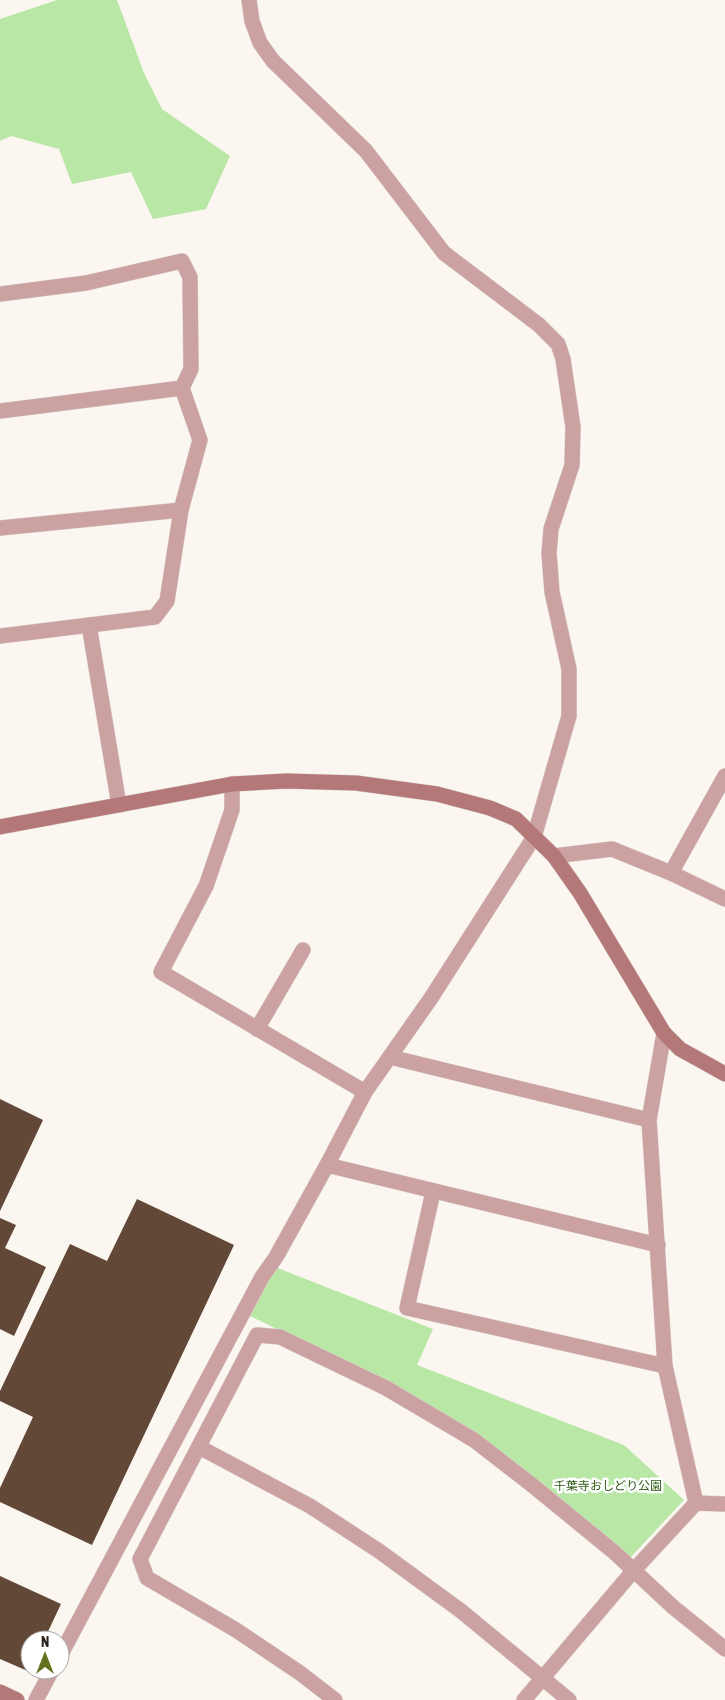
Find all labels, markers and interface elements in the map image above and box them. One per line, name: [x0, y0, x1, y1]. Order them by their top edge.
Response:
park label: 千葉寺おしどり公園: [554, 1479, 662, 1493]
north arrow: [20, 1630, 70, 1680]
text: N: [41, 1634, 49, 1650]

